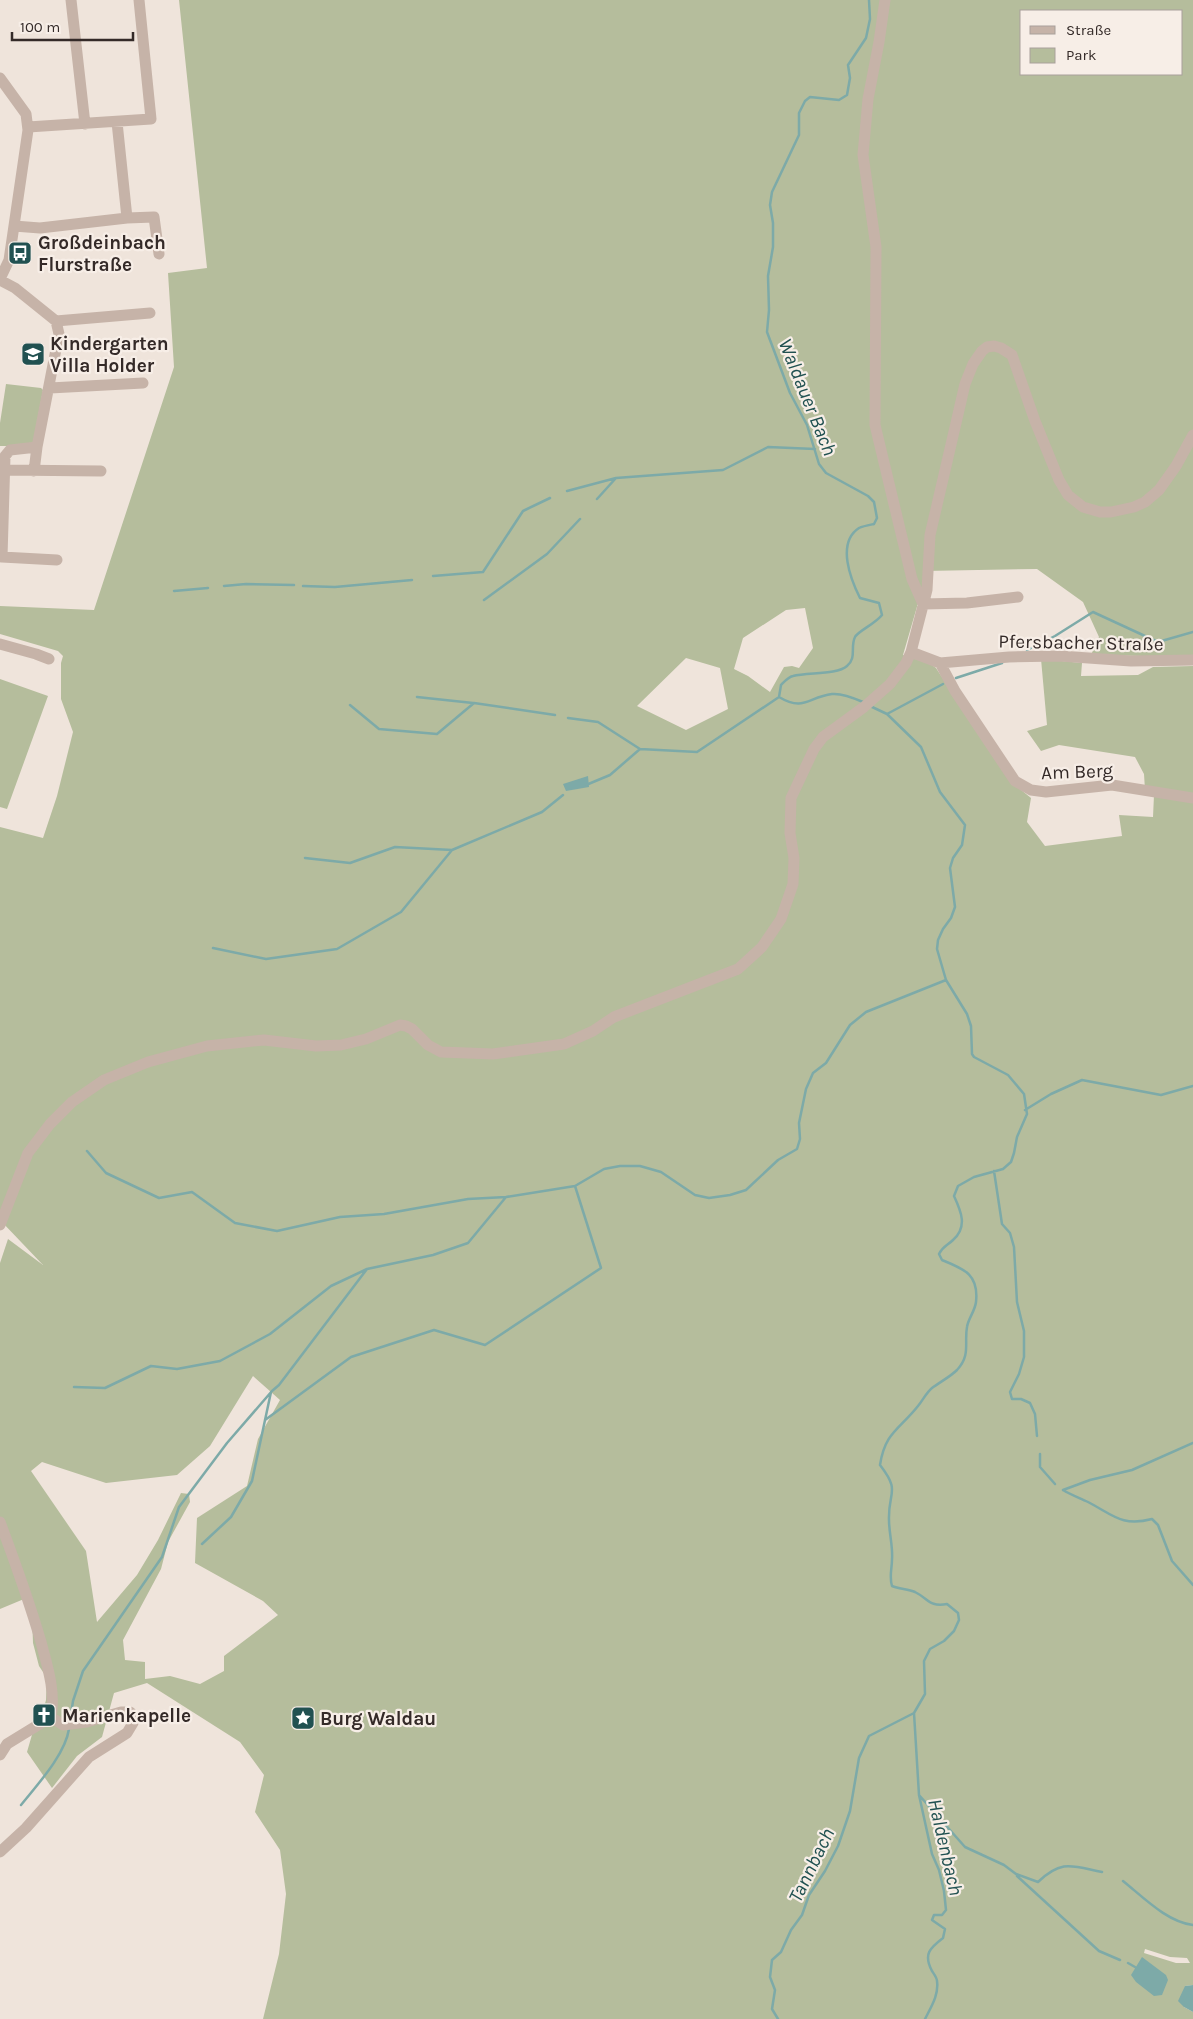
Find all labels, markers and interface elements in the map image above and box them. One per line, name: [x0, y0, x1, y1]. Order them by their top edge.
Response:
scale bar: [12, 10, 134, 42]
legend: [1020, 10, 1183, 75]
text: 100 m: [20, 18, 60, 36]
text: Straße: [1066, 21, 1111, 39]
text: Park: [1066, 46, 1096, 64]
place label: Großdeinbach Flurstraße: [38, 232, 166, 276]
bus stop icon: Großdeinbach Flurstraße: [7, 240, 33, 266]
place label: Kindergarten Villa Holder: [50, 333, 169, 377]
water label: Waldauer Bach: [774, 335, 841, 459]
school or university icon: Kindergarten Villa Holder: [20, 341, 46, 367]
street label: Pfersbacher Straße: [998, 631, 1164, 655]
street label: Am Berg: [1041, 760, 1114, 784]
church icon: Marienkapelle: [31, 1702, 57, 1728]
place label: Marienkapelle: [62, 1705, 191, 1727]
place icon: Burg Waldau: [290, 1705, 316, 1731]
place label: Burg Waldau: [320, 1708, 436, 1730]
water label: Haldenbach: [923, 1796, 968, 1898]
water label: Tannbach: [784, 1824, 839, 1906]

